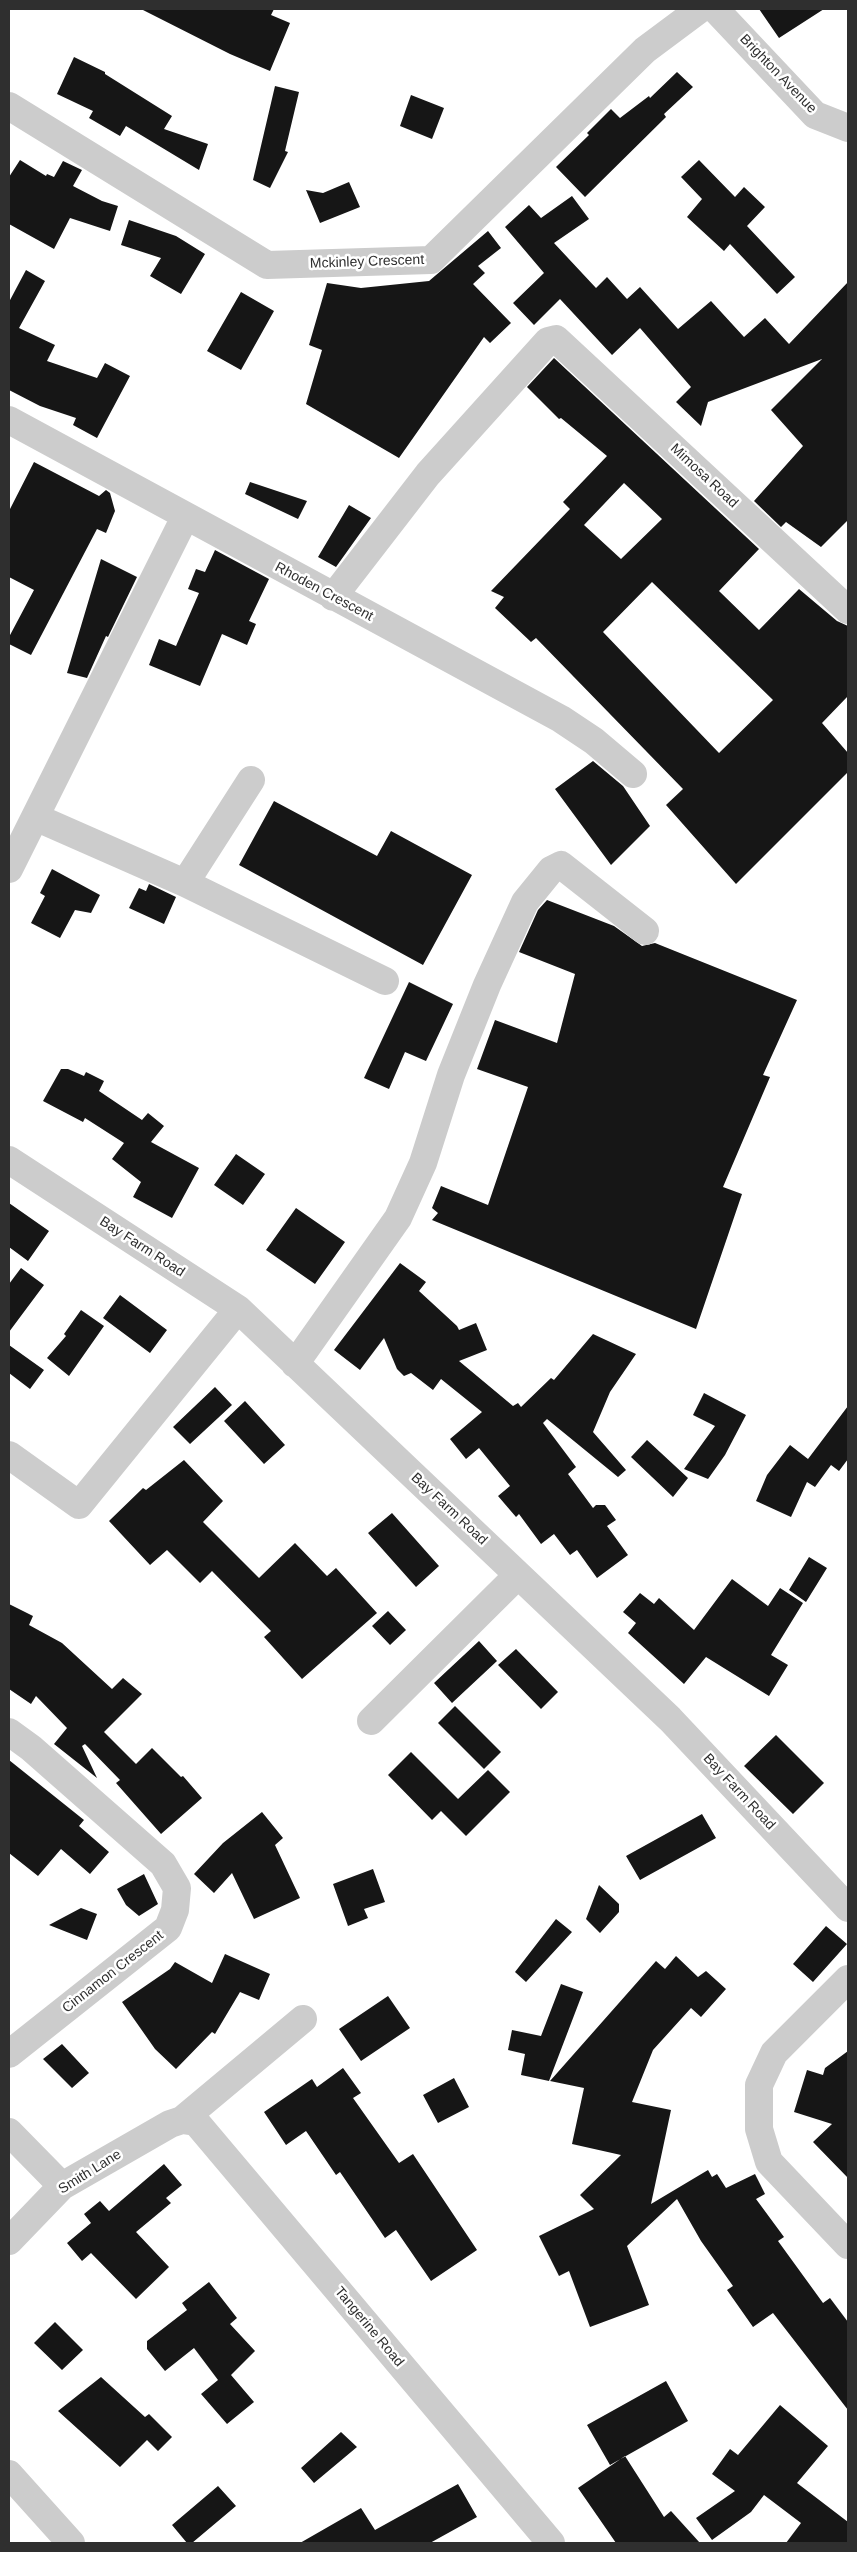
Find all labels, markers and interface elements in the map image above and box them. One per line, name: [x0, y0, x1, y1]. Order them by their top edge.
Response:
street label: Brighton Avenue: [736, 31, 820, 117]
street label: Mckinley Crescent: [310, 252, 424, 272]
street label: Mimosa Road: [667, 440, 741, 512]
street label: Rhoden Crescent: [272, 559, 376, 625]
street label: Bay Farm Road: [96, 1213, 188, 1281]
street label: Bay Farm Road: [407, 1469, 491, 1549]
street label: Bay Farm Road: [699, 1750, 779, 1834]
street label: Cinnamon Crescent: [59, 1927, 167, 2017]
street label: Smith Lane: [56, 2146, 124, 2198]
street label: Tangerine Road: [331, 2284, 407, 2370]

